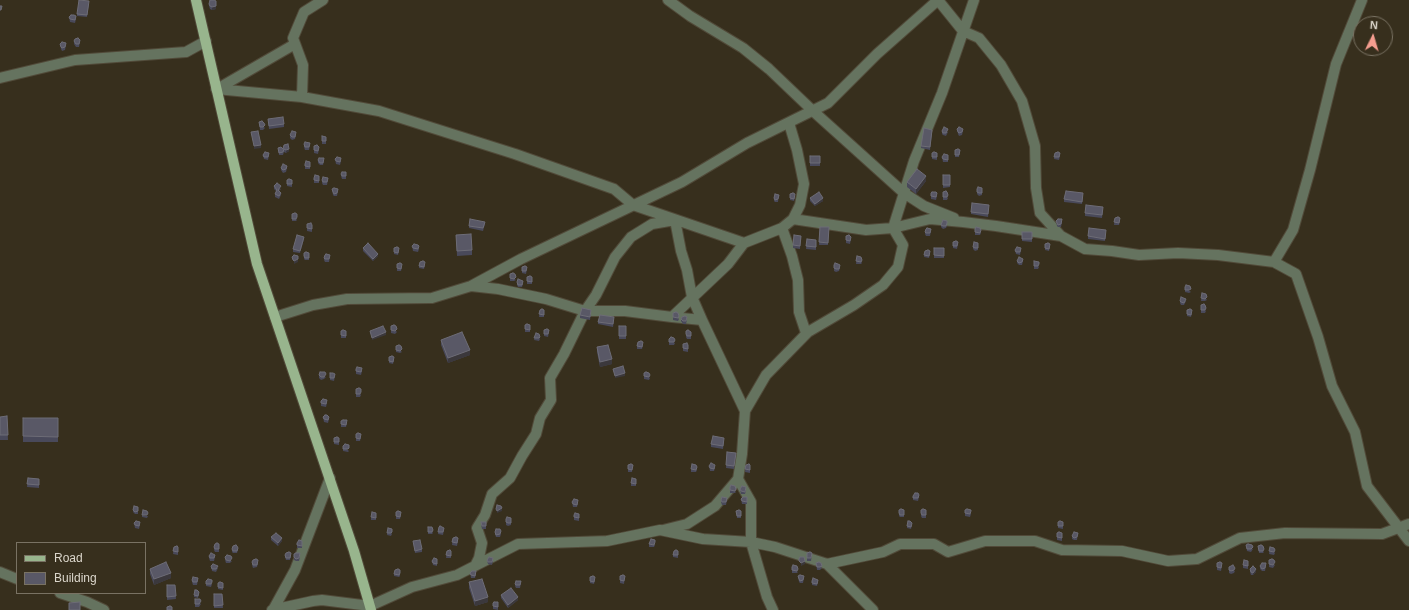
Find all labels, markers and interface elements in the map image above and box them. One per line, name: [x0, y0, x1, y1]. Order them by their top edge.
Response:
north arrow: [1353, 16, 1393, 56]
text: N: [1369, 19, 1378, 31]
legend: [16, 542, 146, 594]
text: Road: [54, 551, 83, 565]
text: Building: [54, 571, 97, 585]

